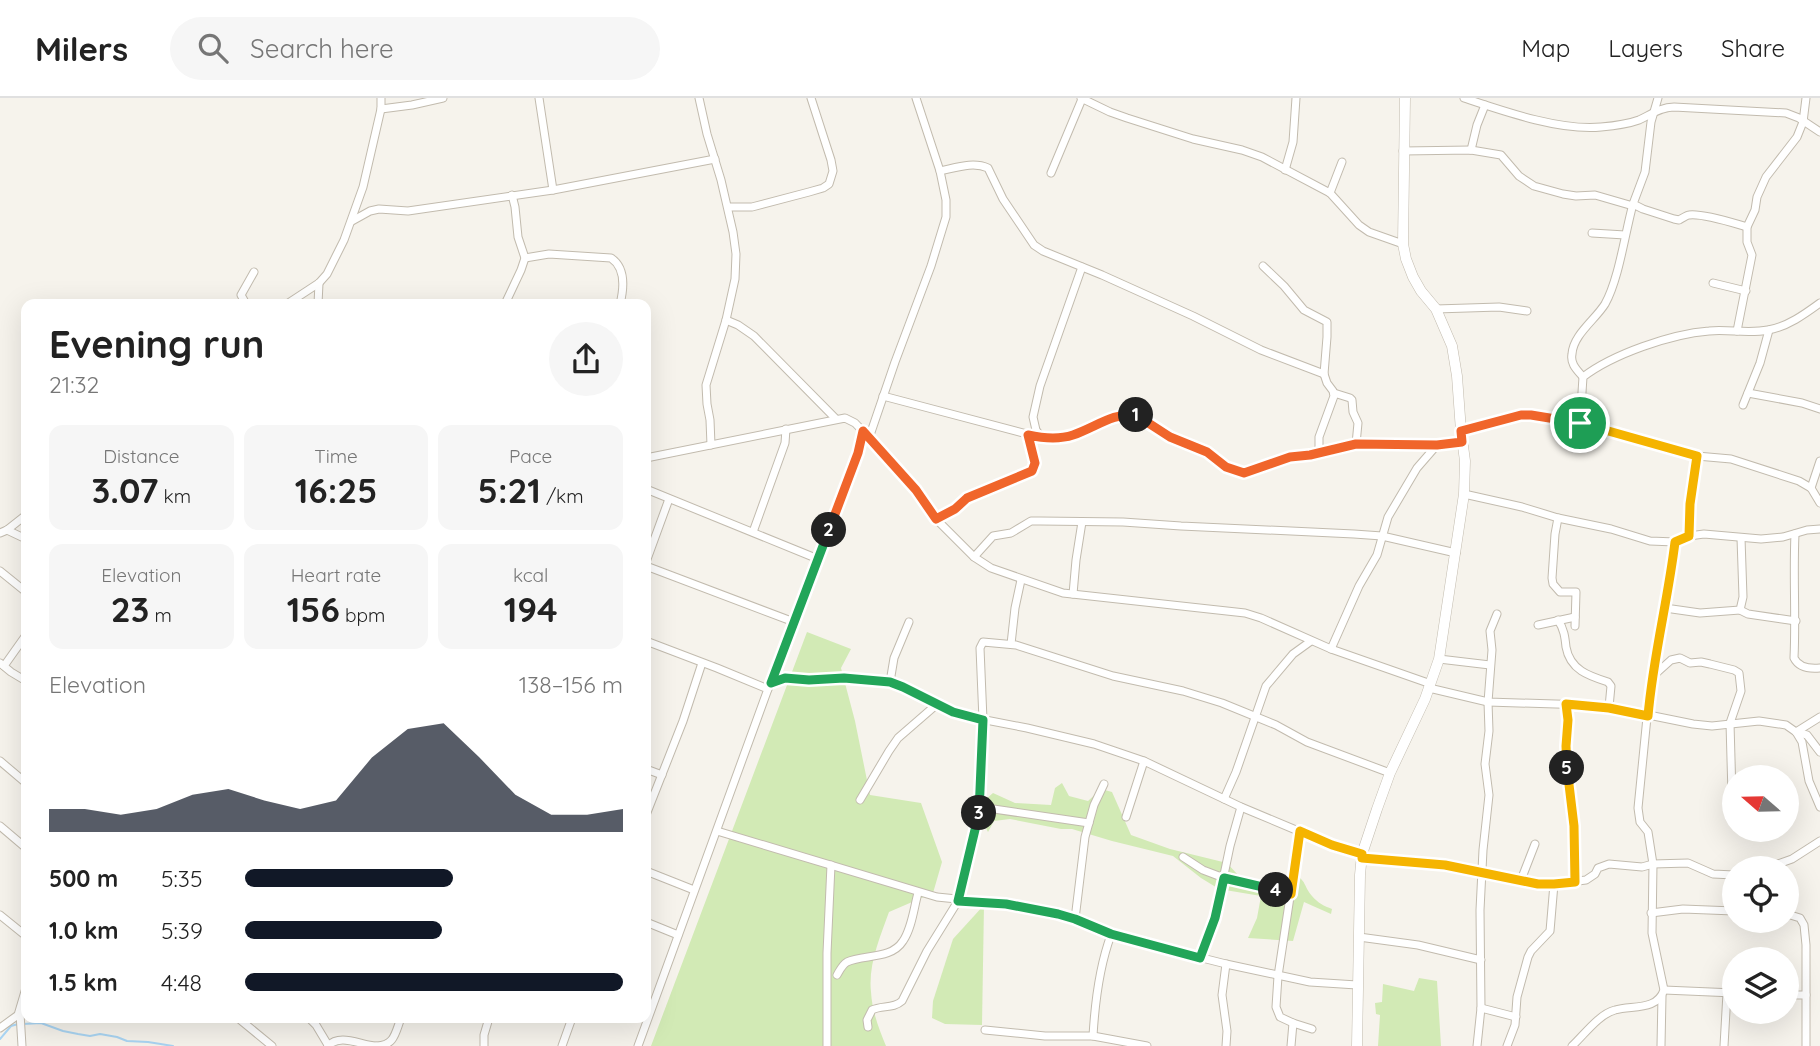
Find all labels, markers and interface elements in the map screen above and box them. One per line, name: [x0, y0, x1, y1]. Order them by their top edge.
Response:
search box: [170, 17, 660, 80]
text: Milers: [35, 28, 128, 69]
icon: search: [194, 29, 232, 67]
text: Search here: [250, 32, 394, 65]
text: Map: [1521, 33, 1570, 63]
text: Layers: [1608, 33, 1683, 63]
text: Share: [1721, 33, 1785, 63]
text: Evening run: [49, 320, 264, 368]
button: share: [549, 322, 623, 396]
text: 21:32: [49, 370, 99, 399]
pin: [1550, 393, 1610, 453]
pin: 1: [1118, 398, 1154, 432]
text: 1: [1132, 402, 1139, 426]
icon: arrive: [1561, 404, 1599, 442]
text: Distance: [103, 444, 179, 468]
text: Time: [314, 444, 358, 468]
text: Pace: [509, 444, 552, 468]
text: 3.07: [92, 468, 158, 512]
text: 16:25: [295, 468, 377, 512]
text: 5:21: [478, 468, 541, 512]
text: km: [158, 484, 191, 508]
text: /km: [541, 484, 584, 508]
pin: 2: [812, 512, 846, 548]
text: 2: [823, 517, 834, 541]
text: Elevation: [101, 563, 181, 587]
text: Heart rate: [291, 563, 381, 587]
text: kcal: [513, 563, 548, 587]
text: 23: [111, 587, 149, 631]
text: 156: [287, 587, 340, 631]
text: 194: [504, 587, 558, 631]
text: m: [149, 603, 172, 627]
text: bpm: [340, 603, 385, 627]
text: Elevation: [49, 670, 146, 699]
text: 138–156 m: [519, 670, 623, 699]
pin: 5: [1550, 750, 1584, 786]
text: 5: [1561, 755, 1572, 779]
north arrow: [1722, 765, 1799, 842]
map controls: [1722, 765, 1799, 1024]
pin: 3: [962, 796, 996, 830]
text: 3: [973, 800, 984, 824]
button: locate: [1722, 856, 1799, 933]
text: 500 m: [49, 864, 118, 893]
text: 5:35: [161, 864, 202, 893]
pin: 4: [1258, 872, 1294, 908]
text: 4: [1270, 877, 1281, 901]
text: 1.0 km: [49, 916, 119, 945]
text: 5:39: [161, 916, 203, 945]
button: layers: [1722, 947, 1799, 1024]
text: 1.5 km: [49, 968, 118, 997]
text: 4:48: [161, 968, 202, 997]

